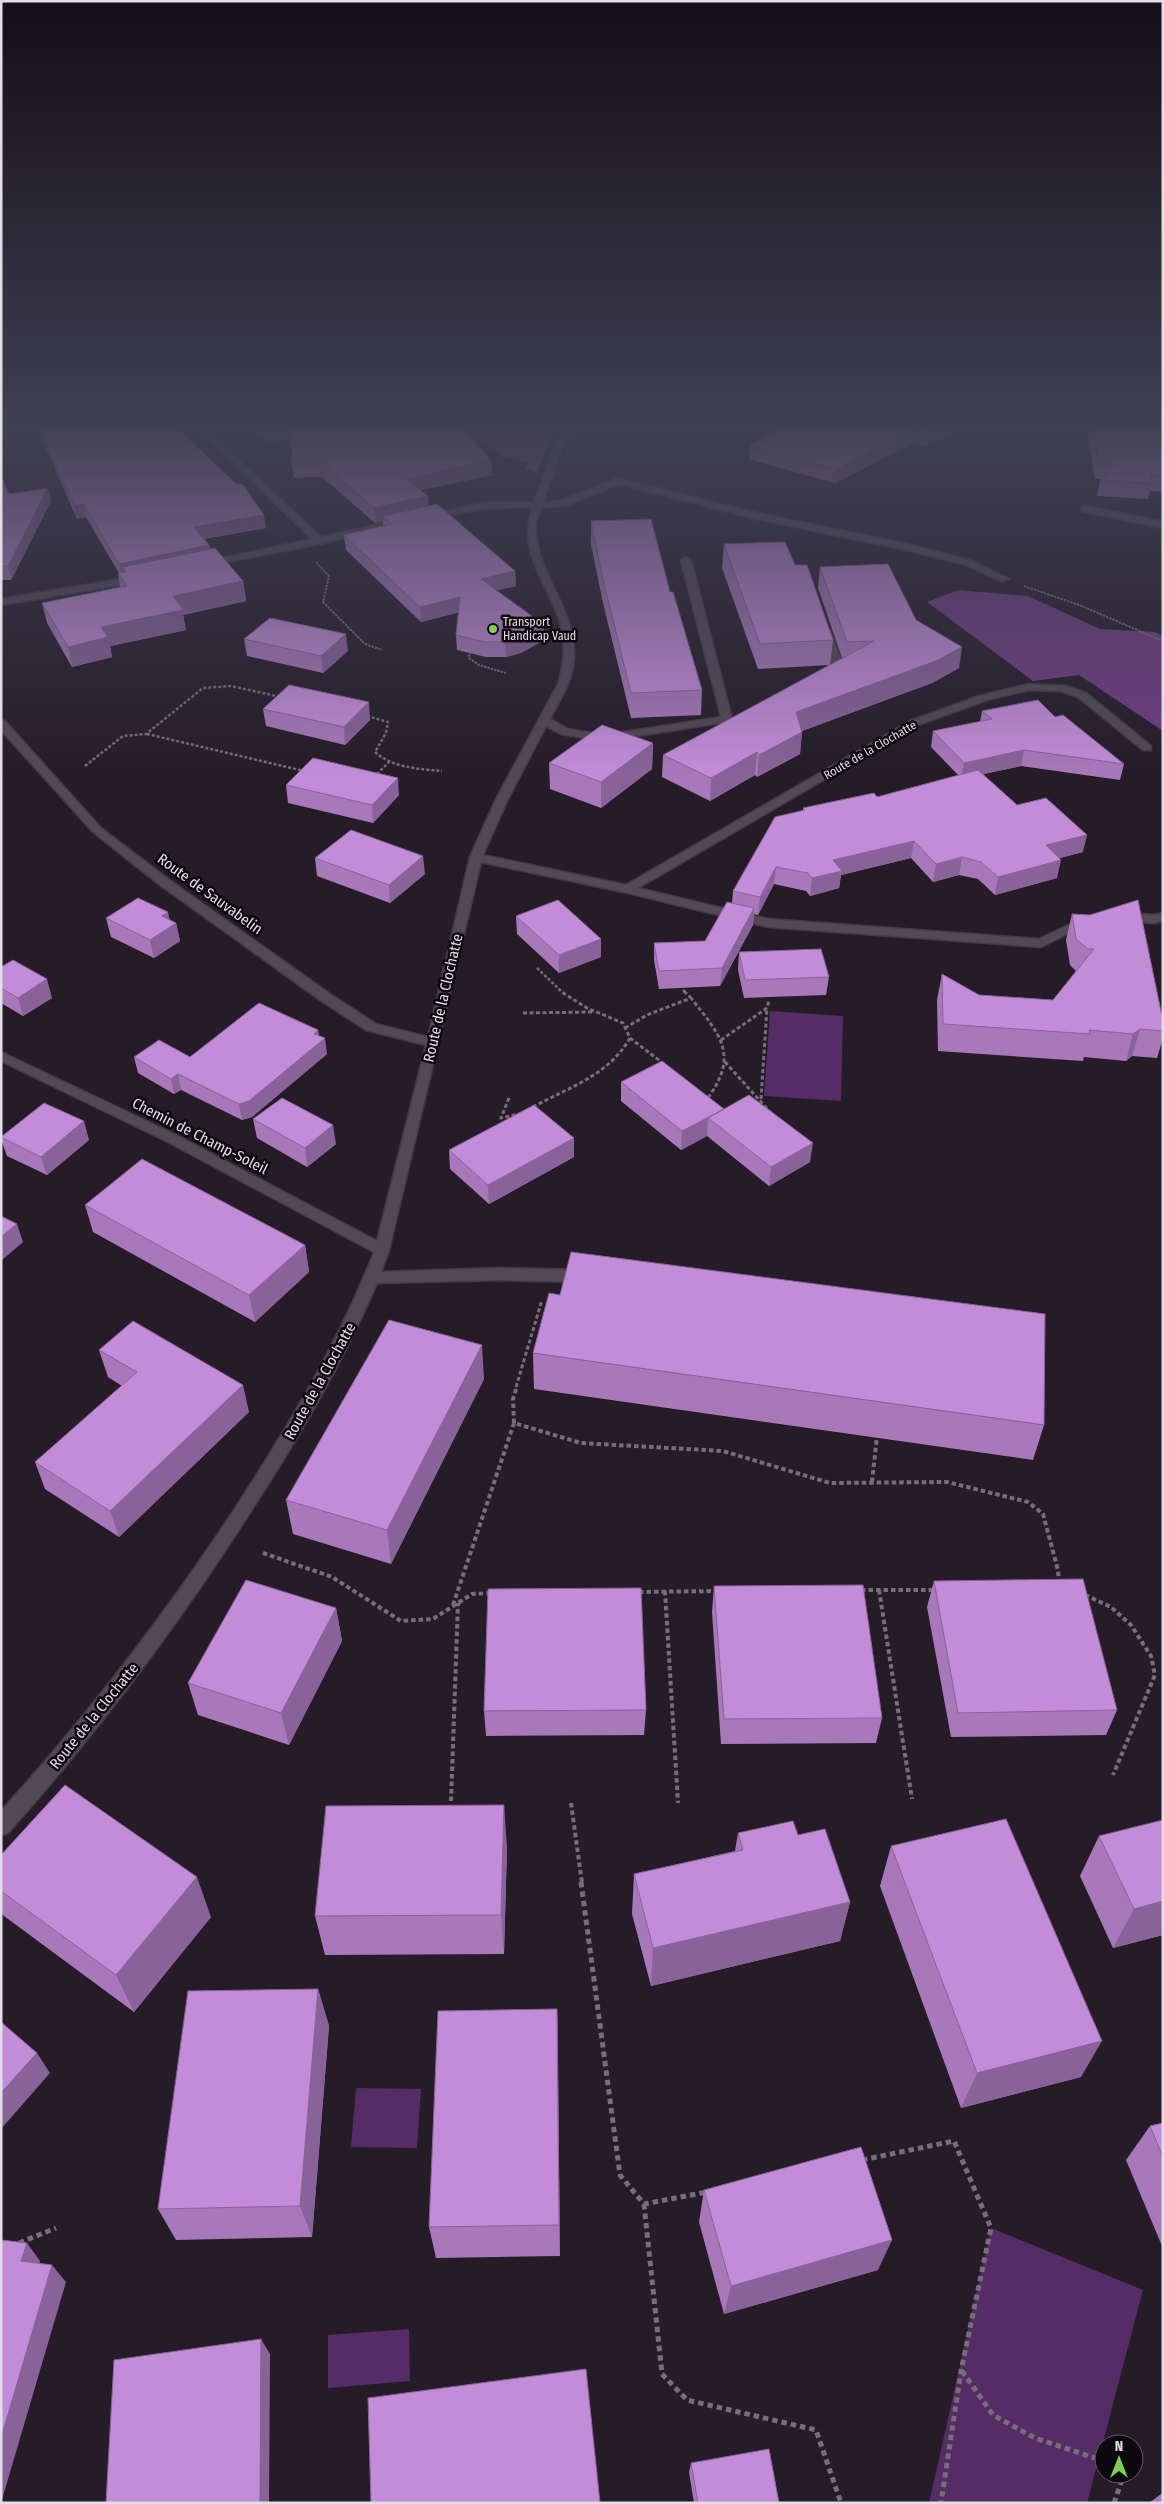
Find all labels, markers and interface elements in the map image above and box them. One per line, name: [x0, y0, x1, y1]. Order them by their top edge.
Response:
place label: Transport Handicap Vaud: [503, 615, 576, 643]
marker: Transport Handicap Vaud: [487, 623, 499, 635]
street label: Route de la Clochatte: [821, 718, 919, 782]
street label: Route de Sauvabelin: [154, 850, 266, 938]
street label: Route de la Clochatte: [420, 932, 466, 1064]
street label: Chemin de Champ-Soleil: [129, 1094, 271, 1178]
street label: Route de la Clochatte: [280, 1319, 360, 1443]
street label: Route de la Clochatte: [46, 1659, 142, 1773]
north arrow: [1094, 2434, 1144, 2484]
text: N: [1115, 2438, 1123, 2455]

